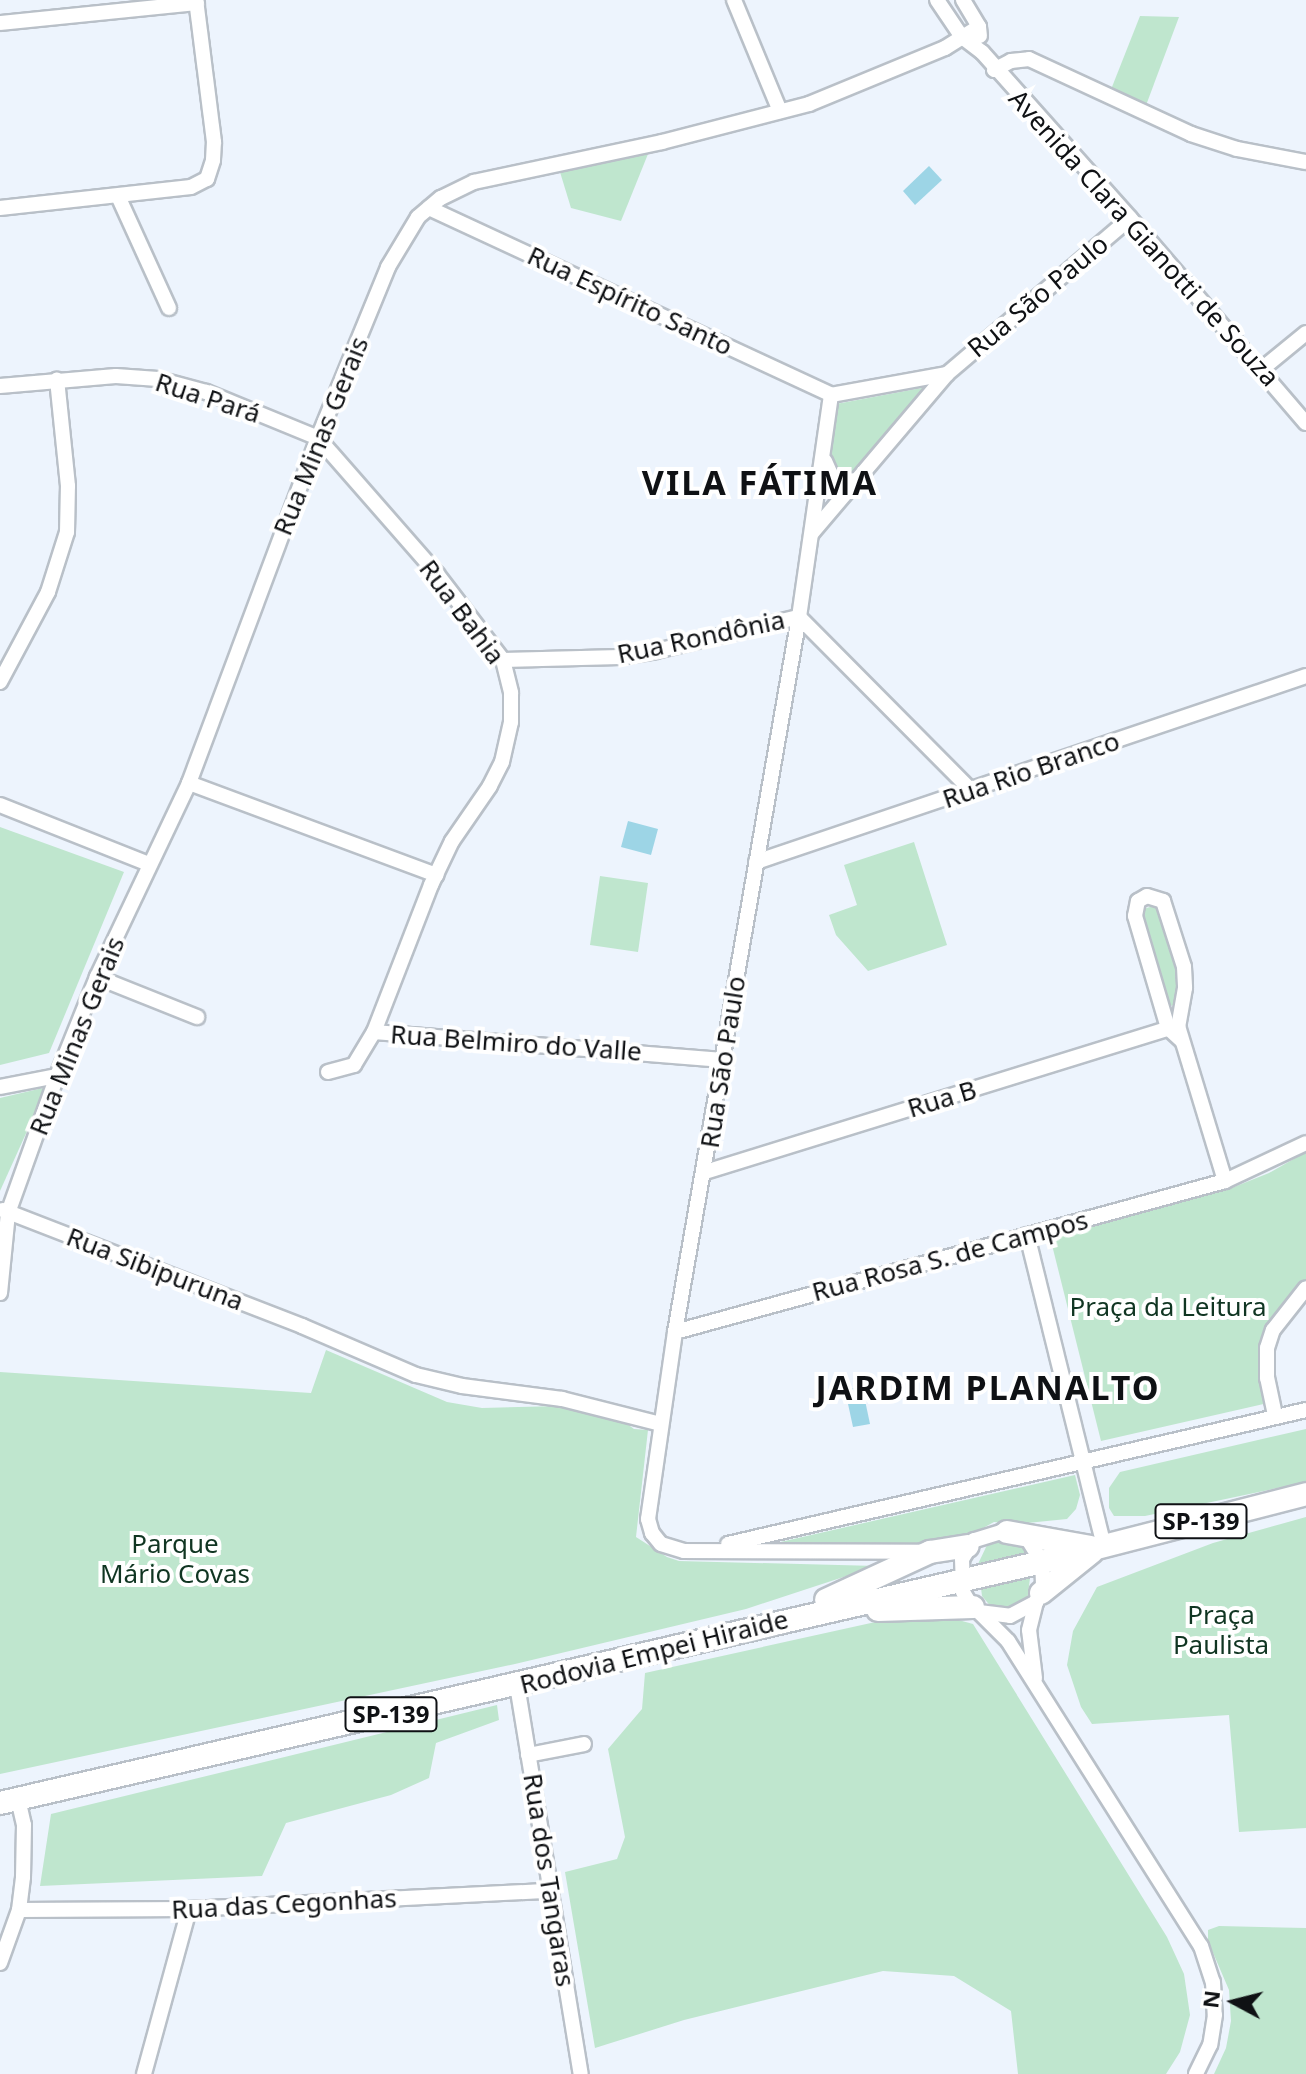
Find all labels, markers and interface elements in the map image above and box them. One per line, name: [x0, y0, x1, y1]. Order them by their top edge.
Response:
street label: Avenida Clara Gianotti de Souza: [1002, 83, 1286, 393]
street label: Rua São Paulo: [961, 228, 1115, 364]
street label: Rua Espírito Santo: [523, 240, 737, 362]
street label: Rua Minas Gerais: [267, 332, 375, 540]
street label: Rua Pará: [151, 366, 265, 430]
district label: VILA FÁTIMA: [642, 463, 878, 503]
street label: Rua Bahia: [413, 554, 511, 670]
street label: Rua Rondônia: [614, 604, 788, 670]
street label: Rua Rio Branco: [938, 725, 1124, 815]
street label: Rua Minas Gerais: [23, 932, 131, 1140]
street label: Rua São Paulo: [694, 974, 752, 1150]
street label: Rua Belmiro do Valle: [389, 1019, 643, 1067]
street label: Rua B: [904, 1074, 980, 1124]
street label: Rua Rosa S. de Campos: [809, 1204, 1091, 1308]
street label: Rua Sibipuruna: [62, 1221, 248, 1317]
park label: Praça da Leitura: [1070, 1291, 1266, 1323]
district label: JARDIM PLANALTO: [815, 1368, 1161, 1408]
road number: SP-139: [1153, 1501, 1249, 1541]
park label: Parque Mário Covas: [100, 1528, 250, 1590]
park label: Praça Paulista: [1173, 1599, 1269, 1660]
street label: Rodovia Empei Hiraide: [517, 1604, 791, 1700]
road number: SP-139: [343, 1694, 439, 1734]
street label: Rua dos Tangaras: [517, 1771, 581, 1989]
street label: Rua das Cegonhas: [171, 1883, 397, 1925]
north arrow: [1194, 1962, 1274, 2042]
text: N: [1194, 1988, 1226, 2010]

